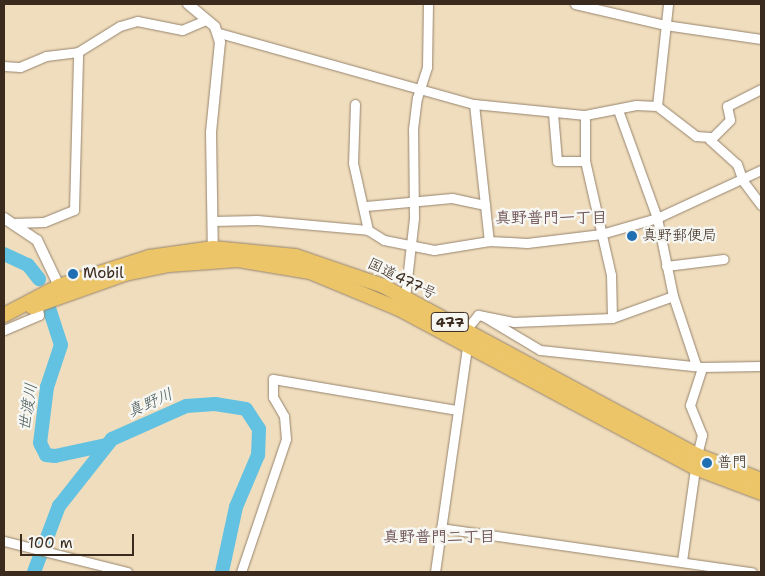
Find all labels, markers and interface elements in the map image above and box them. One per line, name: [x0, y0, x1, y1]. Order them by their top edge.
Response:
district label: 真野普門一丁目: [495, 208, 607, 228]
place label: 真野郵便局: [642, 227, 717, 245]
marker: 真野郵便局: [626, 230, 638, 242]
street label: 国道477号: [365, 255, 439, 303]
place label: Mobil: [83, 265, 124, 283]
marker: Mobil: [67, 268, 79, 280]
road number: 477: [430, 311, 470, 334]
water label: 世渡川: [15, 382, 41, 432]
water label: 真野川: [124, 384, 176, 422]
place label: 普門: [717, 454, 747, 472]
marker: 普門: [701, 457, 713, 469]
scale bar: [22, 524, 136, 556]
district label: 真野普門二丁目: [383, 527, 495, 547]
text: 100 m: [28, 533, 73, 553]

